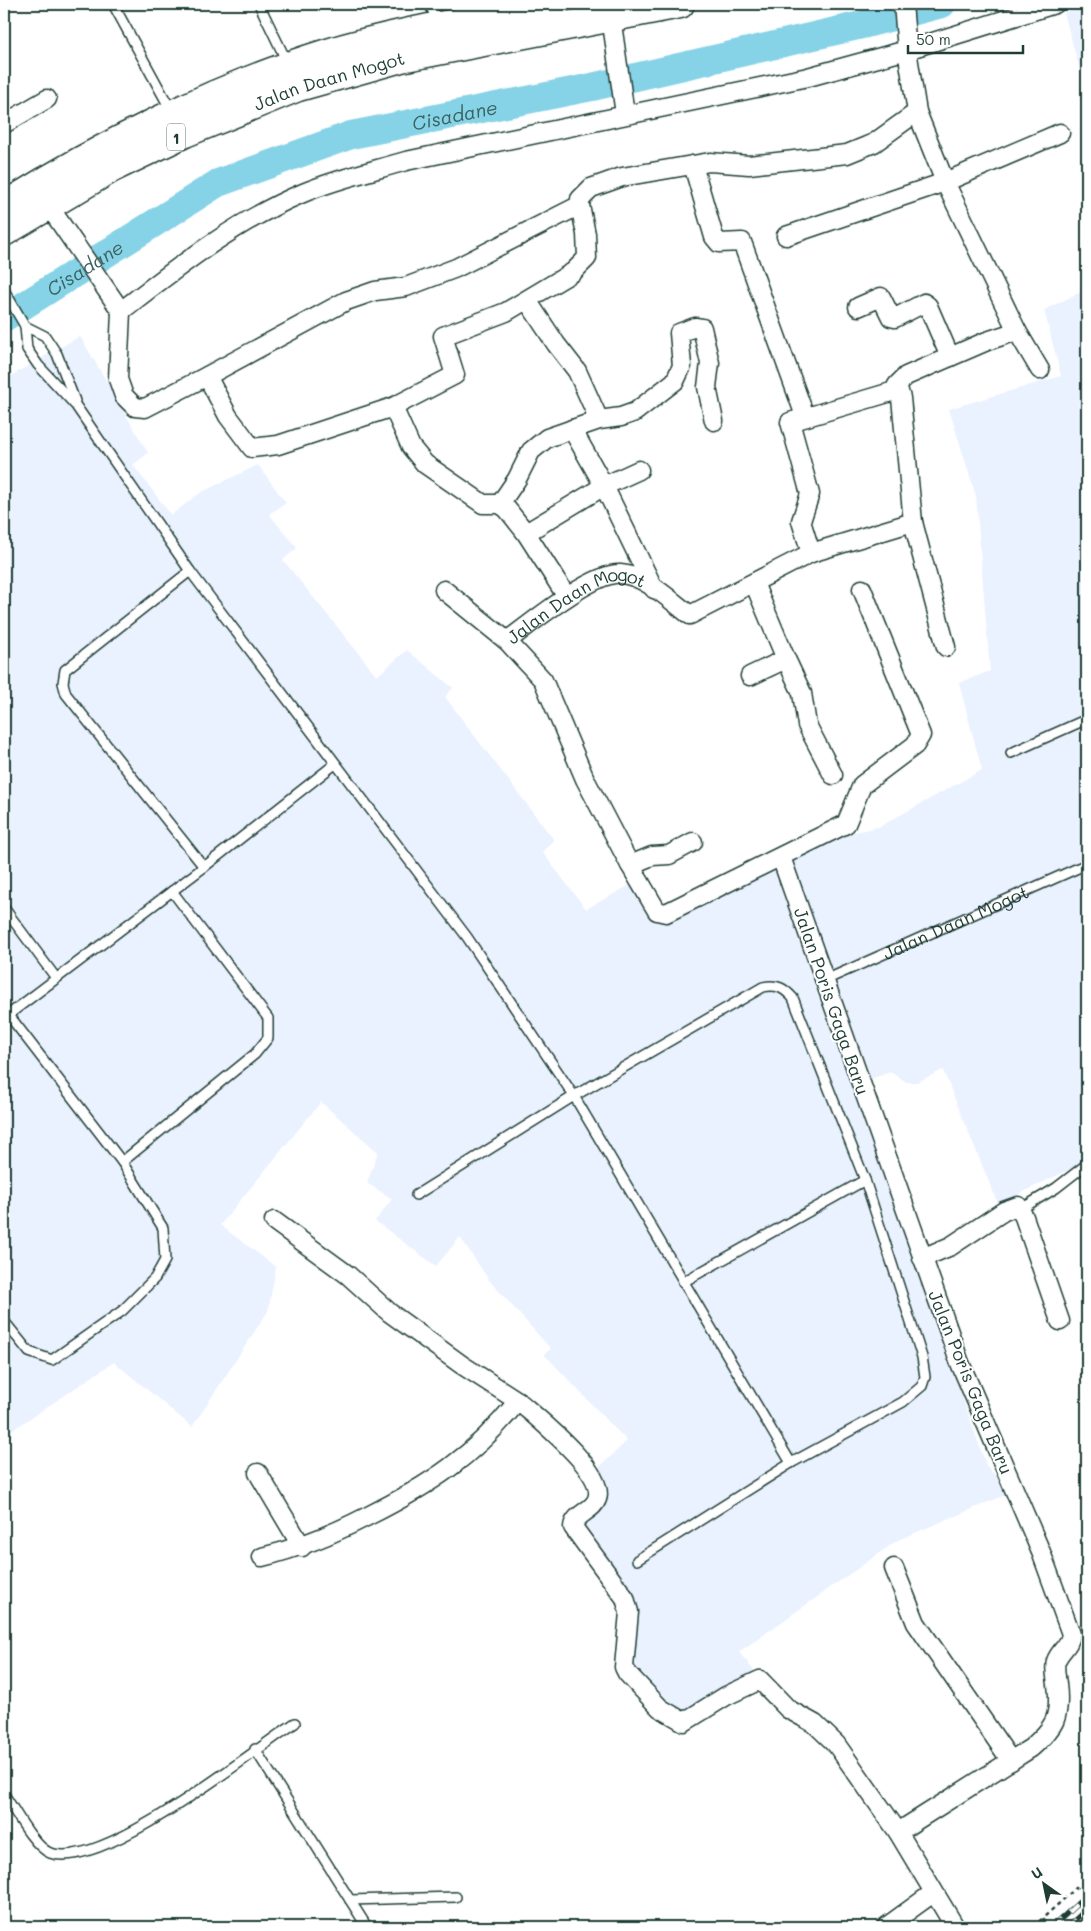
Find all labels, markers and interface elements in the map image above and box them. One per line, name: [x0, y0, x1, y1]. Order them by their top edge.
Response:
scale bar: [908, 22, 1024, 54]
text: 50 m: [916, 29, 951, 49]
street label: Jalan Daan Mogot: [250, 46, 407, 116]
water label: Cisadane: [410, 94, 499, 135]
road number: 1: [167, 124, 185, 150]
water label: Cisadane: [41, 234, 128, 301]
street label: Jalan Daan Mogot: [502, 562, 651, 649]
street label: Jalan Daan Mogot: [879, 879, 1032, 965]
street label: Jalan Poris Gaga Baru: [789, 904, 875, 1098]
street label: Jalan Poris Gaga Baru: [923, 1286, 1019, 1478]
north arrow: [1018, 1858, 1068, 1908]
text: U: [1027, 1862, 1046, 1883]

